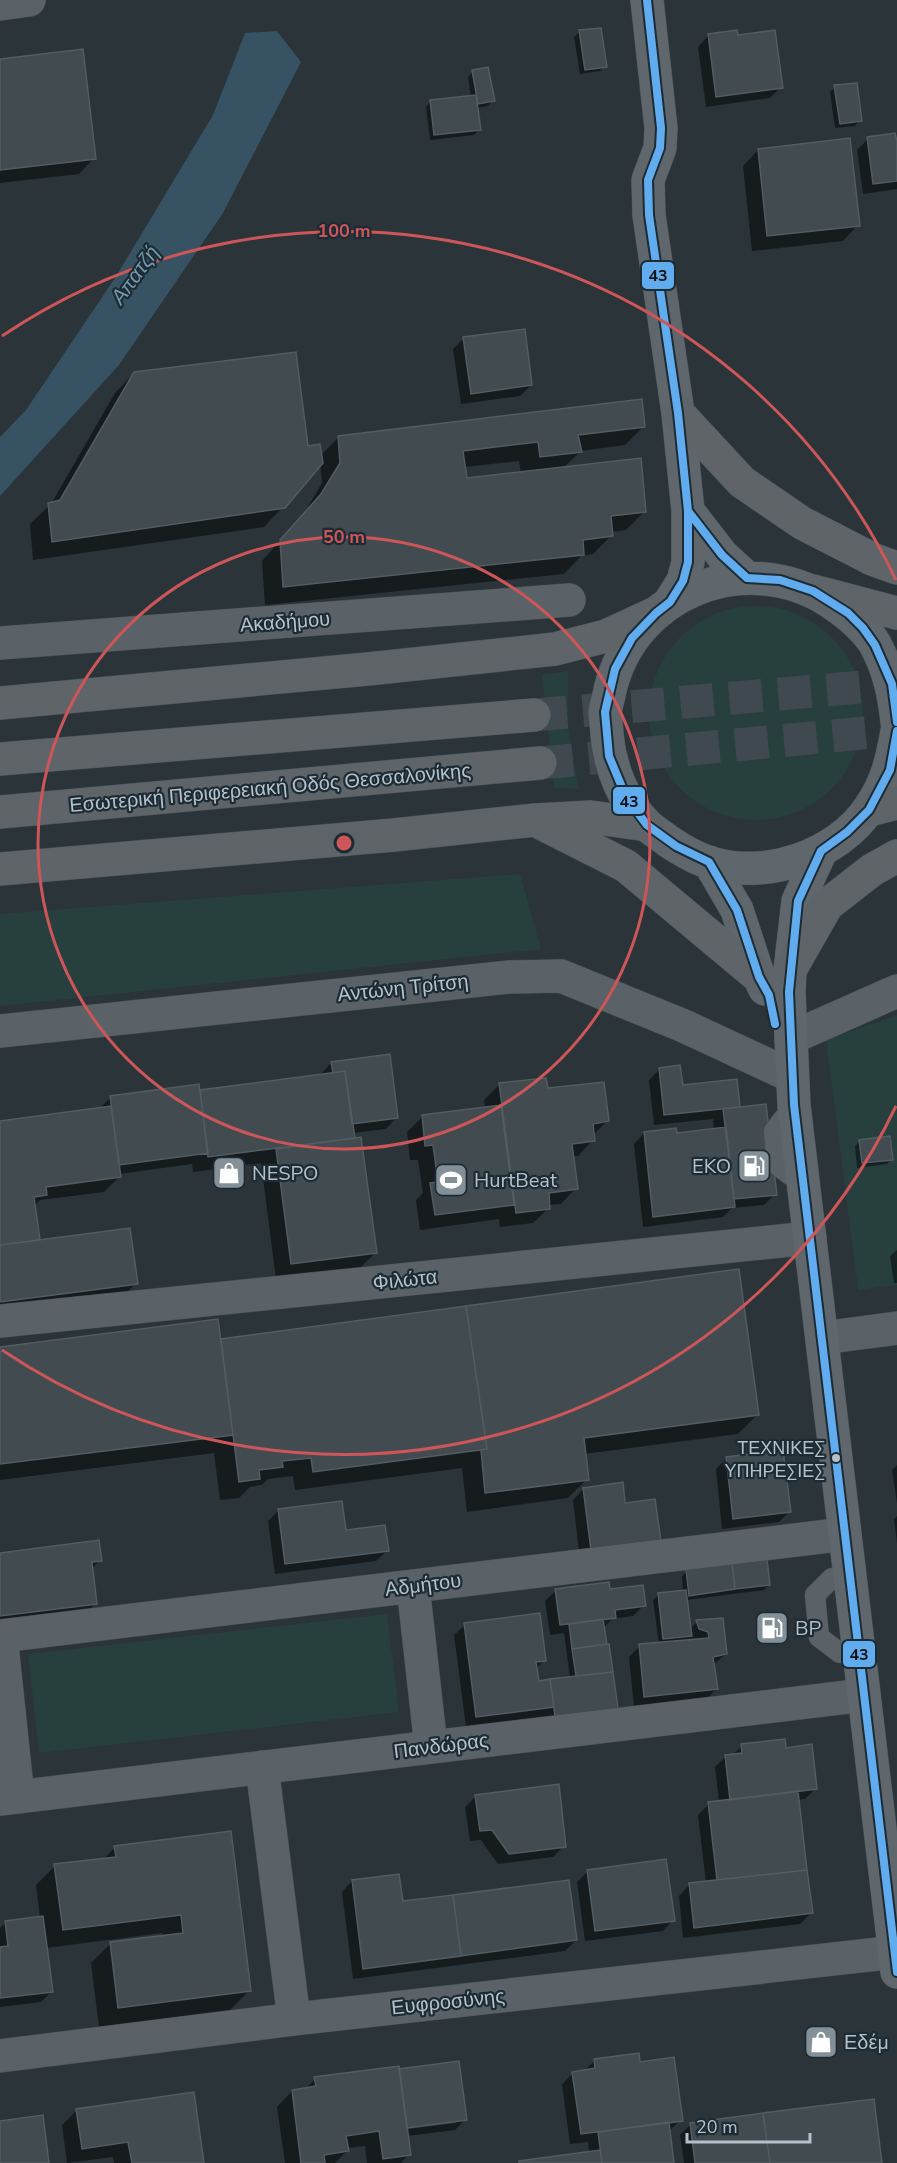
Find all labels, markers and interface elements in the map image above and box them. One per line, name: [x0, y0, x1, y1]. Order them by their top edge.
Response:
text: 100 m: [317, 219, 371, 243]
water label: Απατζή: [103, 240, 166, 312]
line badge: 43: [641, 261, 675, 290]
text: 43: [648, 265, 668, 287]
text: 50 m: [323, 525, 365, 549]
street label: Ακαδήμου: [239, 605, 331, 639]
street label: Εσωτερική Περιφερειακή Οδός Θεσσαλονίκης: [68, 757, 472, 819]
line badge: 43: [612, 786, 646, 815]
text: 43: [619, 791, 639, 813]
centre of rings: [334, 833, 354, 853]
street label: Αντώνη Τρίτση: [336, 968, 470, 1008]
fuel station icon: EKO: [736, 1148, 772, 1184]
place label: EKO: [692, 1153, 731, 1180]
shop icon: NESPO: [211, 1155, 247, 1191]
place label: NESPO: [252, 1160, 318, 1187]
sports icon: HurtBeat: [433, 1162, 469, 1198]
place label: HurtBeat: [474, 1167, 558, 1194]
street label: Φιλώτα: [371, 1263, 439, 1297]
place label: ΤΕΧΝΙΚΕΣ ΥΠΗΡΕΣΙΕΣ: [724, 1436, 825, 1483]
marker: ΤΕΧΝΙΚΕΣ ΥΠΗΡΕΣΙΕΣ: [830, 1452, 842, 1464]
street label: Αδμήτου: [383, 1567, 463, 1603]
fuel station icon: BP: [754, 1610, 790, 1646]
place label: BP: [795, 1615, 822, 1642]
line badge: 43: [842, 1640, 876, 1668]
text: 43: [849, 1644, 869, 1666]
street label: Πανδώρας: [392, 1727, 490, 1765]
street label: Ευφροσύνης: [390, 1983, 506, 2021]
shop icon: Εδέμ: [803, 2024, 839, 2060]
place label: Εδέμ: [844, 2029, 889, 2056]
scale bar: [687, 2106, 810, 2144]
text: 20 m: [696, 2115, 738, 2139]

